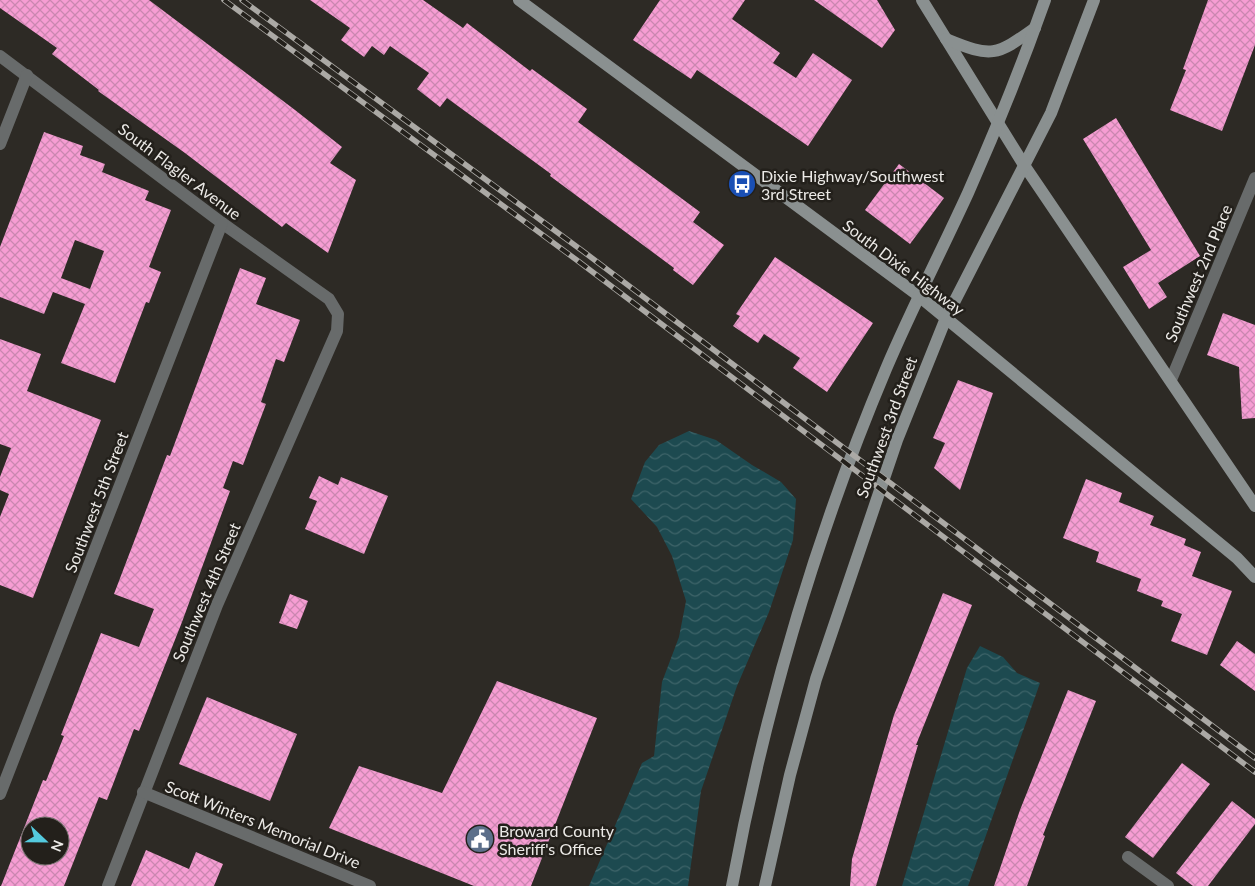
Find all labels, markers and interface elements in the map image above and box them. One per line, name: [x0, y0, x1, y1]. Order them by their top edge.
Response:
street label: South Flagler Avenue: [115, 119, 245, 223]
place label: Dixie Highway/Southwest 3rd Street: [761, 166, 945, 203]
bus stop icon: Dixie Highway/Southwest 3rd Street: [727, 169, 757, 199]
street label: Southwest 2nd Place: [1160, 201, 1236, 345]
street label: South Dixie Highway: [839, 215, 969, 319]
street label: Southwest 3rd Street: [852, 354, 920, 500]
street label: Southwest 5th Street: [60, 429, 132, 575]
street label: Southwest 4th Street: [168, 519, 244, 664]
street label: Scott Winters Memorial Drive: [163, 776, 363, 872]
north arrow: [20, 816, 70, 866]
place label: Broward County Sheriff's Office: [499, 821, 615, 858]
public building icon: Broward County Sheriff's Office: [465, 824, 495, 854]
text: N: [48, 838, 67, 854]

